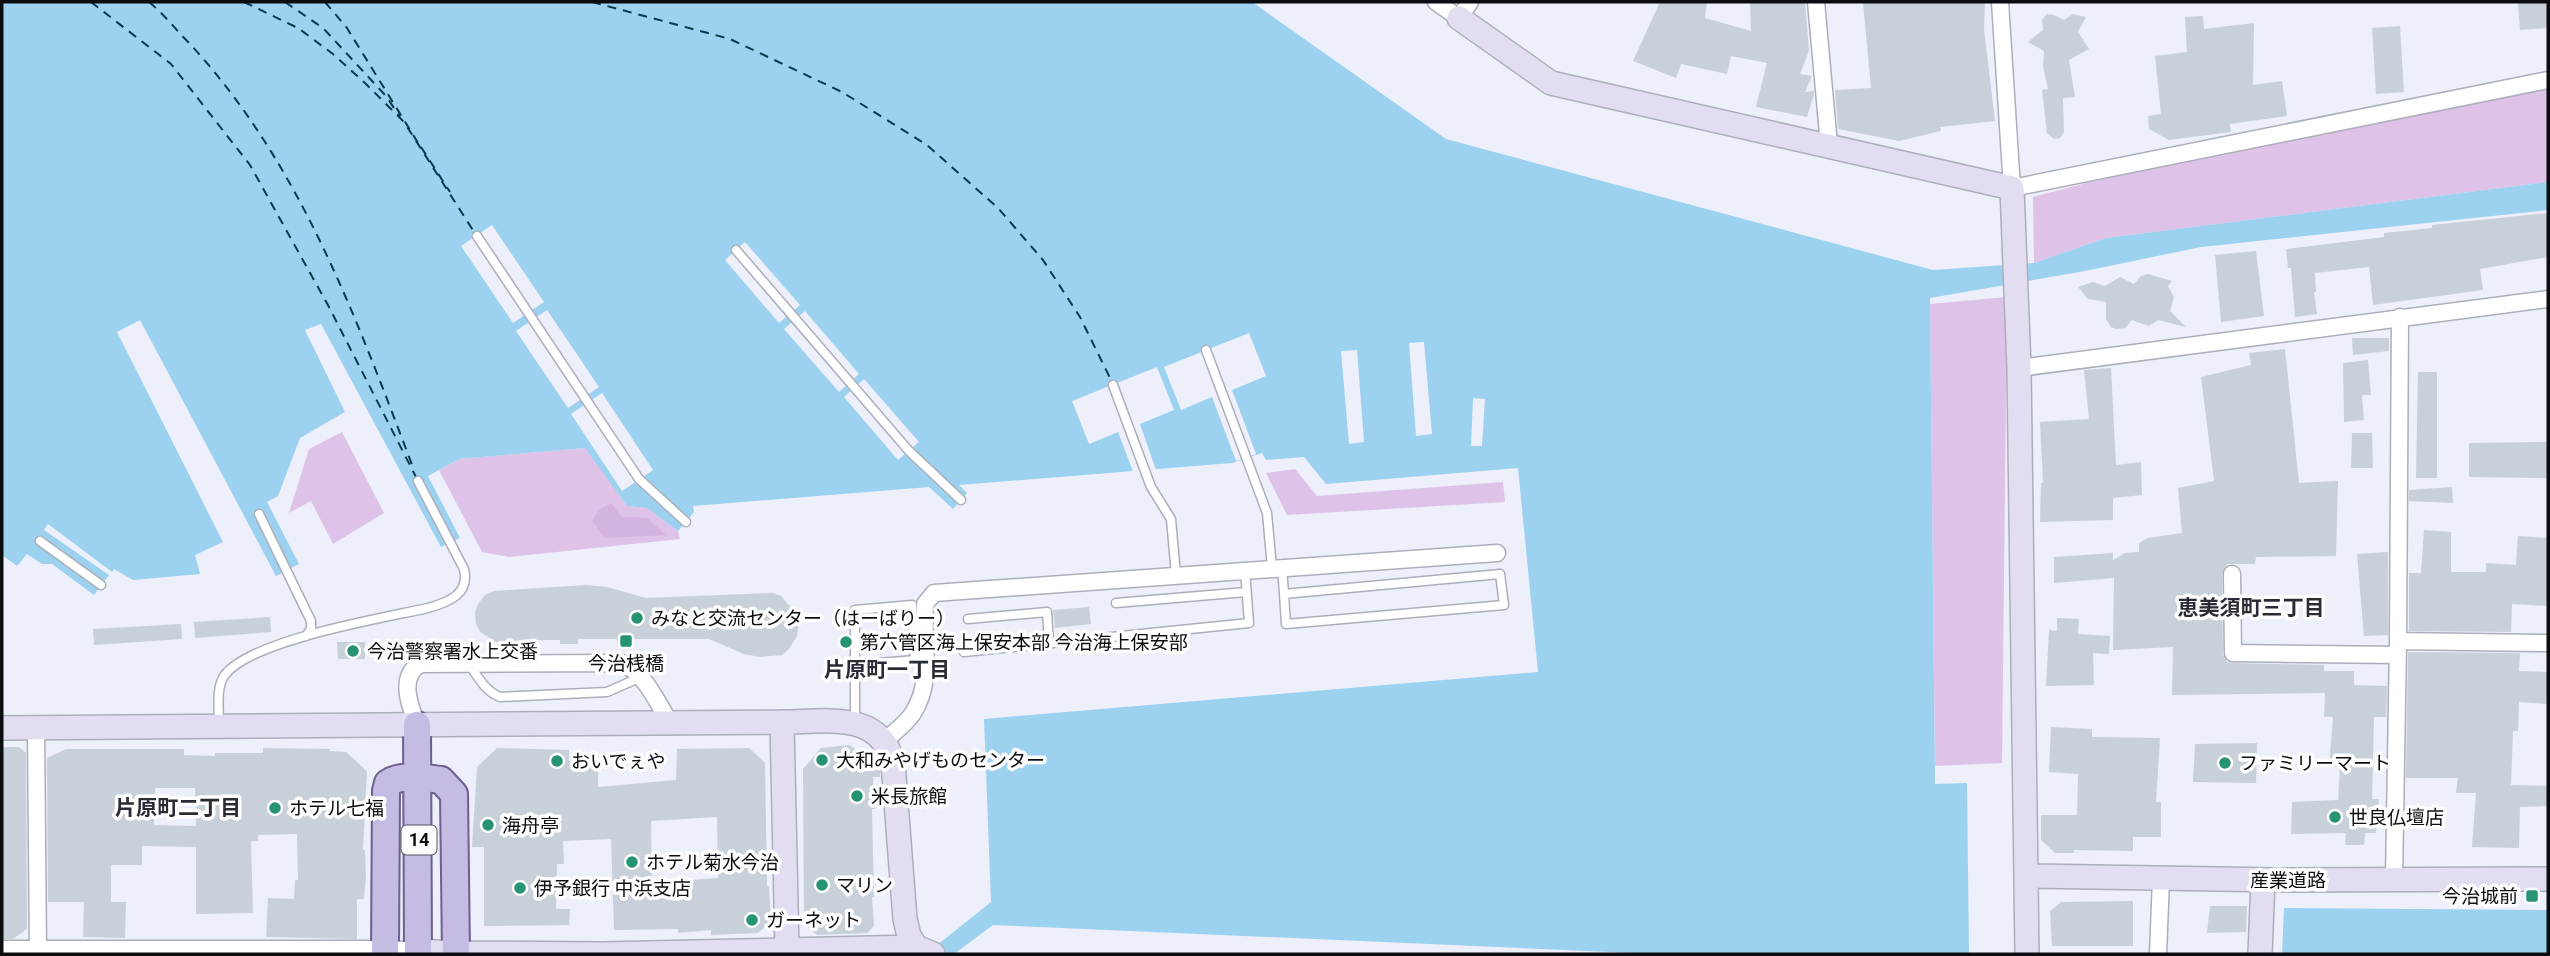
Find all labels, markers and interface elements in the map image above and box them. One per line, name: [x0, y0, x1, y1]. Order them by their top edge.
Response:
district label: 恵美須町三丁目: [2178, 596, 2325, 620]
place label: みなと交流センター（はーばりー）: [651, 607, 955, 630]
marker: みなと交流センター（はーばりー）: [629, 610, 645, 626]
place label: 第六管区海上保安本部 今治海上保安部: [860, 631, 1188, 654]
marker: 今治桟橋: [618, 633, 634, 649]
marker: 第六管区海上保安本部 今治海上保安部: [838, 634, 854, 650]
place label: 今治警察署水上交番: [367, 640, 538, 663]
marker: 今治警察署水上交番: [345, 643, 361, 659]
place label: 今治桟橋: [588, 652, 664, 675]
district label: 片原町一丁目: [824, 658, 950, 682]
place label: 大和みやげものセンター: [836, 749, 1045, 772]
place label: おいでぇや: [571, 750, 665, 773]
marker: 大和みやげものセンター: [814, 752, 830, 768]
place label: ファミリーマート: [2239, 752, 2391, 775]
marker: おいでぇや: [549, 753, 565, 769]
marker: ファミリーマート: [2217, 755, 2233, 771]
place label: 米長旅館: [871, 785, 947, 808]
marker: 米長旅館: [849, 788, 865, 804]
district label: 片原町二丁目: [115, 796, 241, 820]
place label: ホテル七福: [289, 797, 384, 820]
marker: ホテル七福: [267, 800, 283, 816]
place label: 世良仏壇店: [2349, 806, 2444, 829]
marker: 世良仏壇店: [2327, 809, 2343, 825]
place label: 海舟亭: [502, 814, 559, 837]
marker: 海舟亭: [480, 817, 496, 833]
road number: 14: [402, 826, 436, 854]
place label: ホテル菊水今治: [646, 851, 779, 874]
marker: ホテル菊水今治: [624, 854, 640, 870]
street label: 産業道路: [2250, 869, 2326, 892]
place label: マリン: [836, 874, 893, 897]
place label: 伊予銀行 中浜支店: [534, 877, 691, 900]
marker: マリン: [814, 877, 830, 893]
marker: 伊予銀行 中浜支店: [512, 880, 528, 896]
place label: 今治城前: [2442, 885, 2518, 908]
marker: 今治城前: [2524, 888, 2540, 904]
place label: ガーネット: [766, 909, 861, 932]
marker: ガーネット: [744, 912, 760, 928]

